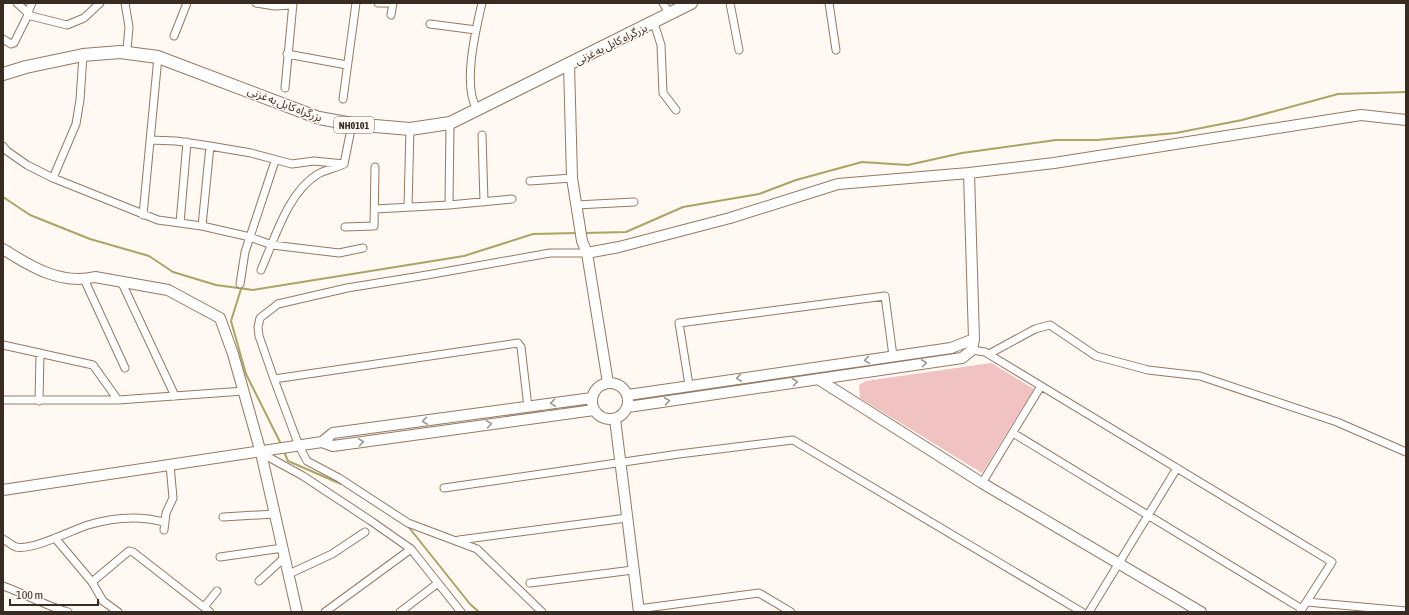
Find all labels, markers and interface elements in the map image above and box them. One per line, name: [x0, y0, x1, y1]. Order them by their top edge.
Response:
street label: بزرگراه کابل به غزنی: [573, 21, 650, 68]
street label: بزرگراه کابل به غزنی: [246, 84, 324, 125]
road number: NH0101: [334, 117, 374, 133]
one-way arrow: [864, 355, 870, 364]
one-way arrow: [921, 359, 927, 368]
one-way arrow: [735, 373, 742, 382]
one-way arrow: [792, 378, 798, 387]
one-way arrow: [664, 397, 670, 406]
one-way arrow: [550, 398, 556, 407]
one-way arrow: [422, 416, 428, 425]
one-way arrow: [486, 420, 492, 429]
one-way arrow: [358, 438, 364, 447]
scale bar: [10, 581, 98, 607]
text: 100 m: [16, 588, 43, 602]

